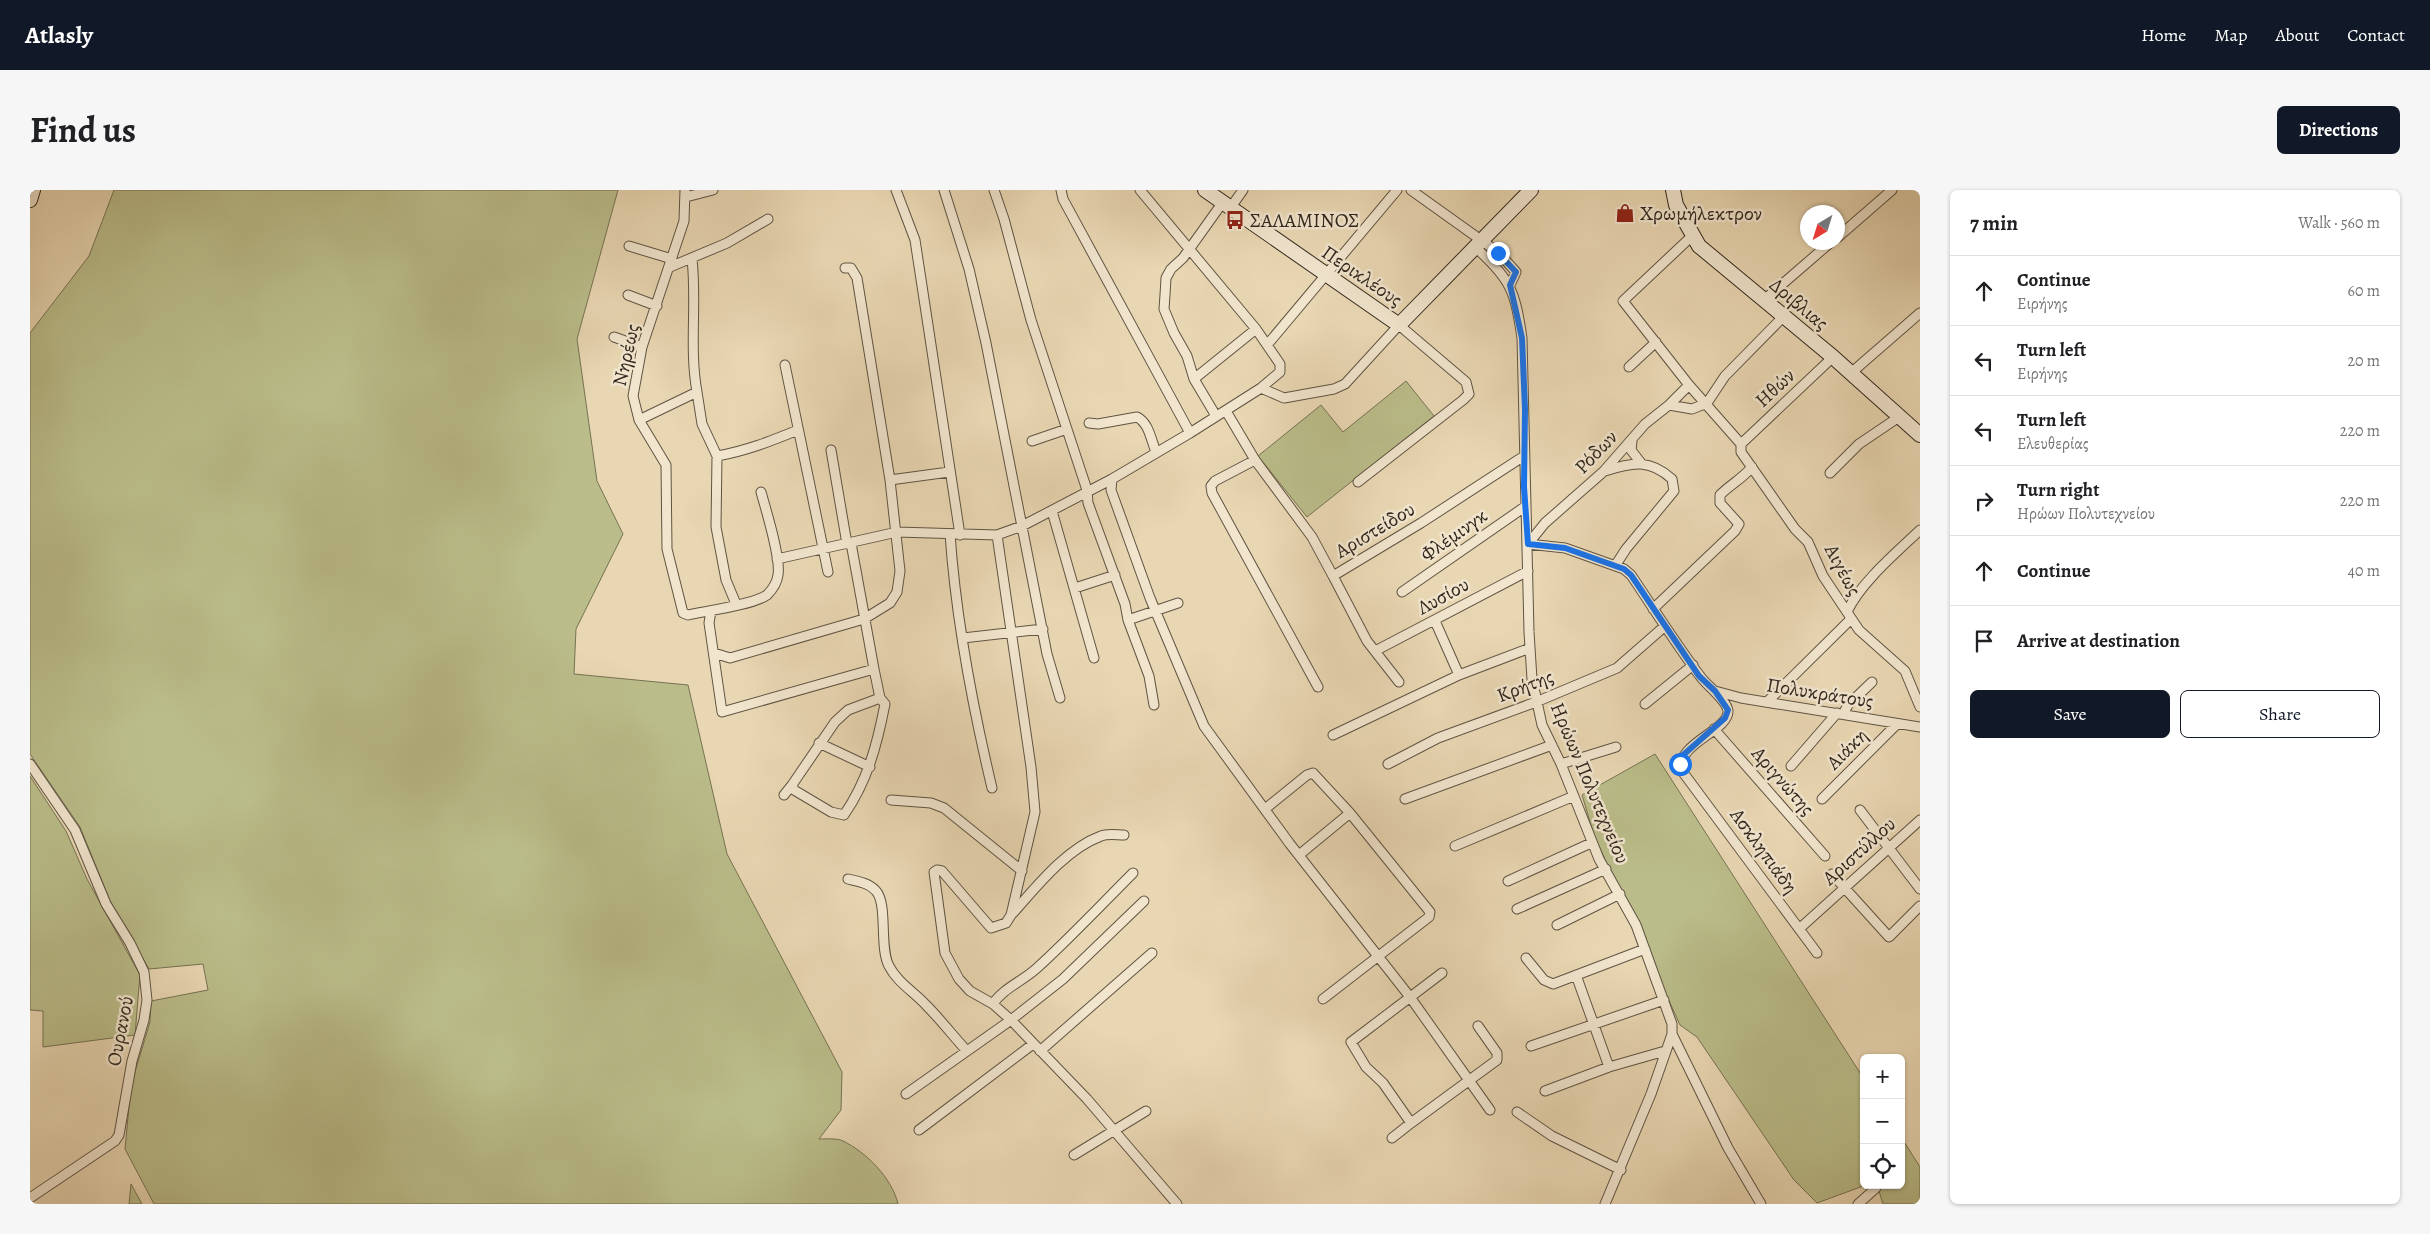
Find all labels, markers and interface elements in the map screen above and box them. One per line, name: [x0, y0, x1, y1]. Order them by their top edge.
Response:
text: Atlasly: [25, 19, 93, 51]
text: Home: [2141, 23, 2186, 47]
text: Map: [2214, 23, 2247, 47]
text: About: [2275, 23, 2319, 47]
text: Contact: [2347, 23, 2405, 47]
text: Find us: [30, 106, 136, 154]
button: Directions: [2277, 106, 2400, 154]
place label: Χρωμήλεκτρον: [1640, 200, 1762, 227]
shop icon: Χρωμήλεκτρον: [1614, 202, 1636, 224]
north arrow: [1800, 205, 1845, 250]
place label: ΣΑΛΑΜΙΝΟΣ: [1250, 207, 1359, 234]
bus stop icon: ΣΑΛΑΜΙΝΟΣ: [1224, 209, 1246, 231]
text: 7 min: [1970, 209, 2018, 237]
text: Walk · 560 m: [2298, 212, 2380, 234]
street label: Περικλέους: [1316, 239, 1408, 313]
route end: [1487, 242, 1510, 265]
text: Continue: [2017, 267, 2091, 293]
street label: Δριβλιας: [1764, 271, 1834, 337]
icon: ahead: [1970, 277, 1998, 305]
text: 60 m: [2348, 280, 2380, 302]
text: Ειρήνης: [2017, 293, 2068, 315]
street label: Νηρέως: [606, 321, 646, 389]
text: Turn left: [2017, 337, 2086, 363]
icon: left: [1970, 347, 1998, 375]
text: 20 m: [2347, 350, 2380, 372]
street label: Ηθών: [1749, 363, 1801, 413]
text: Ειρήνης: [2017, 363, 2068, 385]
text: Turn left: [2017, 407, 2086, 433]
icon: left: [1970, 417, 1998, 445]
text: 220 m: [2340, 420, 2380, 442]
street label: Ρόδων: [1568, 424, 1624, 480]
text: Ελευθερίας: [2017, 433, 2089, 455]
text: Turn right: [2017, 477, 2099, 503]
icon: right: [1970, 487, 1998, 515]
text: 220 m: [2340, 490, 2380, 512]
street label: Αριστείδου: [1329, 496, 1420, 565]
street label: Φλέμινγκ: [1415, 502, 1493, 568]
text: Ηρώων Πολυτεχνείου: [2017, 503, 2155, 525]
street label: Αιγέως: [1818, 538, 1868, 601]
icon: ahead: [1970, 557, 1998, 585]
text: Continue: [2017, 558, 2091, 584]
text: 40 m: [2348, 560, 2380, 582]
street label: Λυσίου: [1411, 571, 1474, 622]
icon: arrive: [1970, 627, 1998, 655]
text: Arrive at destination: [2017, 628, 2180, 654]
street label: Κρήτης: [1493, 663, 1557, 709]
street label: Πολυκράτους: [1765, 671, 1875, 715]
button: Save: [1970, 690, 2170, 738]
button: Share: [2180, 690, 2380, 738]
street label: Ηρώων Πολυτεχνείου: [1544, 698, 1636, 868]
street label: Αιάκη: [1820, 722, 1874, 776]
street label: Αριγνώτης: [1745, 740, 1821, 821]
route start: [1669, 753, 1692, 776]
street label: Ασκληπιάδη: [1723, 802, 1804, 899]
street label: Αριστύλλου: [1816, 811, 1902, 892]
street label: Ουρανού: [100, 994, 140, 1068]
map controls: [1860, 1054, 1905, 1189]
button: +: [1860, 1054, 1905, 1099]
button: −: [1860, 1099, 1905, 1144]
button: locate: [1860, 1144, 1905, 1189]

